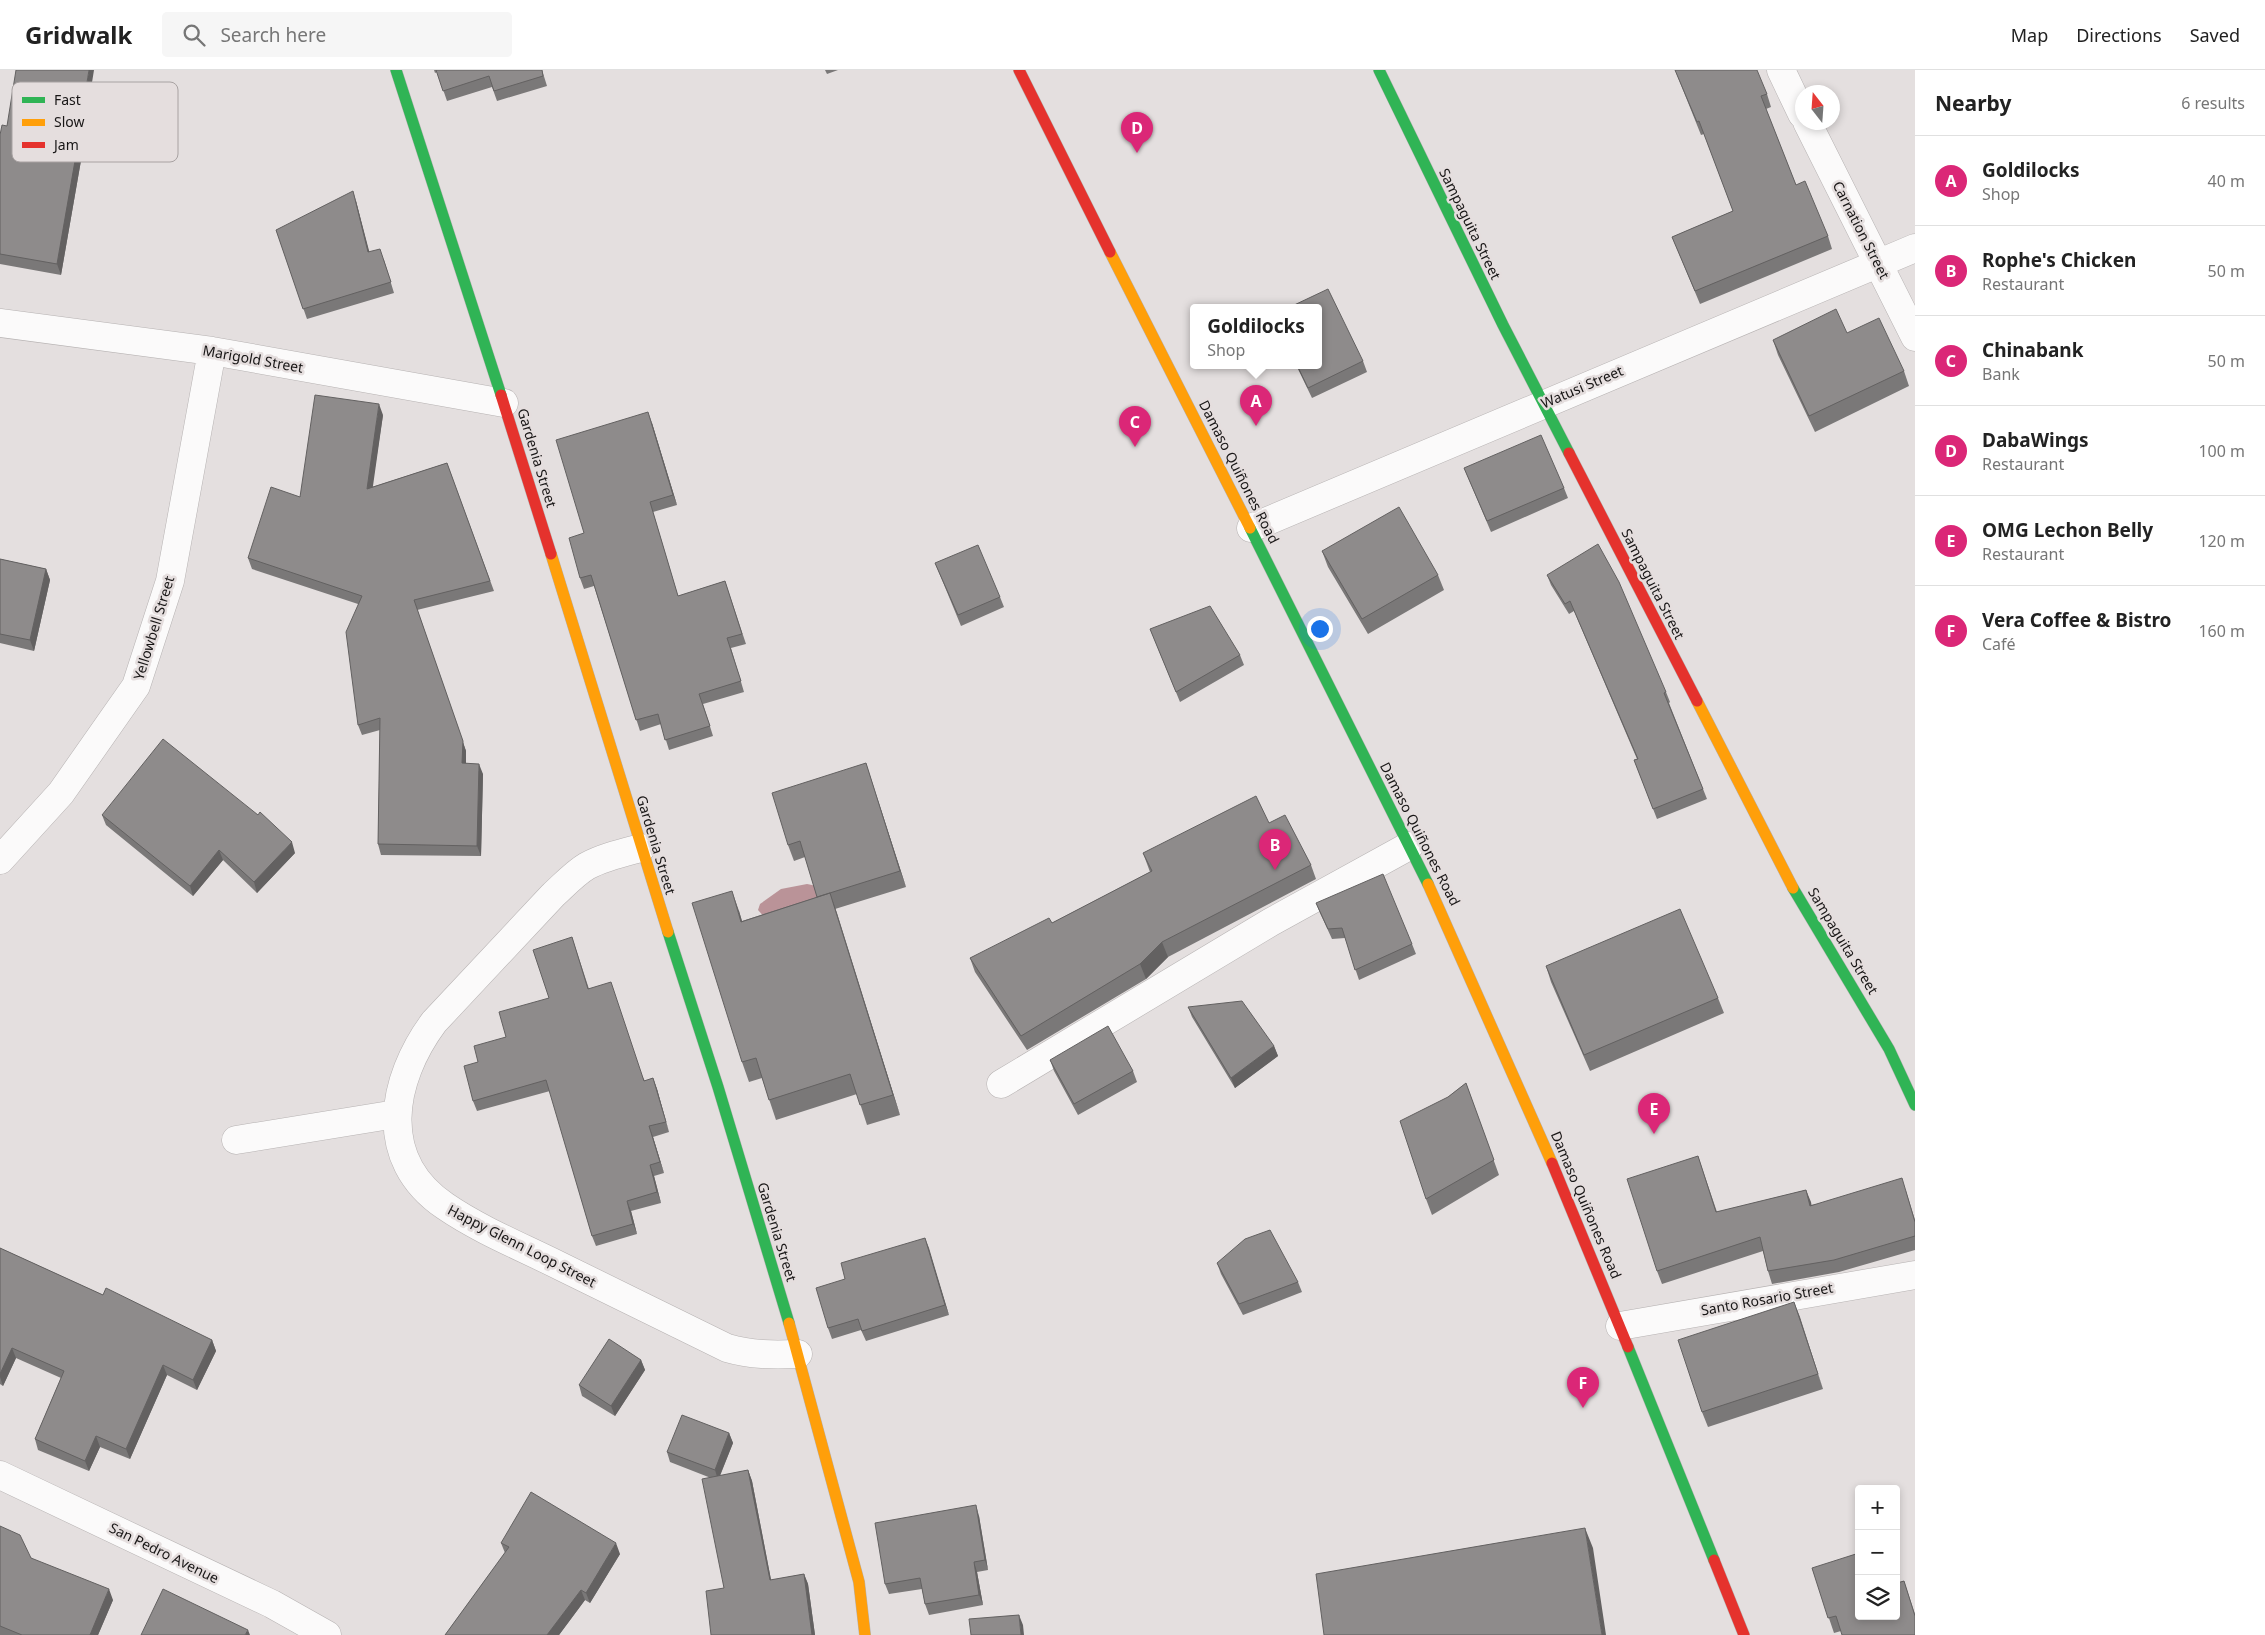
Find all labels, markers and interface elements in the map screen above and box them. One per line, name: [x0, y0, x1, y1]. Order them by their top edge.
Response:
search box: [162, 12, 512, 57]
text: Gridwalk: [25, 18, 132, 51]
icon: search: [180, 21, 208, 49]
text: Search here: [220, 22, 326, 48]
text: Map: [2011, 23, 2048, 47]
text: Directions: [2076, 23, 2162, 47]
text: Saved: [2190, 23, 2240, 47]
legend: [12, 82, 178, 162]
north arrow: [1795, 85, 1840, 130]
text: Nearby: [1935, 89, 2011, 117]
text: Fast: [54, 90, 81, 109]
text: 6 results: [2181, 92, 2245, 114]
text: Slow: [54, 112, 85, 131]
pin: D: [1121, 112, 1153, 153]
text: Jam: [52, 135, 79, 154]
text: Goldilocks: [1982, 157, 2080, 183]
street label: Sampaguita Street: [1435, 165, 1506, 283]
text: A: [1945, 170, 1957, 192]
text: 40 m: [2208, 170, 2245, 192]
street label: Carnation Street: [1829, 178, 1894, 282]
text: Shop: [1982, 183, 2020, 205]
text: Rophe's Chicken: [1982, 247, 2136, 273]
text: B: [1946, 260, 1956, 282]
text: 50 m: [2208, 260, 2245, 282]
text: Restaurant: [1982, 273, 2064, 295]
popup: [1190, 304, 1322, 369]
text: Goldilocks: [1207, 313, 1305, 339]
text: Chinabank: [1982, 337, 2083, 363]
text: Shop: [1207, 339, 1245, 361]
street label: Marigold Street: [201, 340, 305, 377]
text: C: [1946, 350, 1956, 372]
text: 50 m: [2208, 350, 2245, 372]
street label: Watusi Street: [1538, 361, 1626, 412]
text: Bank: [1982, 363, 2020, 385]
pin: A: [1240, 385, 1272, 426]
street label: Damaso Quiñones Road: [1195, 397, 1284, 547]
street label: Gardenia Street: [513, 406, 562, 510]
pin: C: [1119, 406, 1151, 447]
text: DabaWings: [1982, 427, 2089, 453]
text: D: [1945, 440, 1957, 462]
text: 100 m: [2198, 440, 2245, 462]
text: Restaurant: [1982, 453, 2064, 475]
text: OMG Lechon Belly: [1982, 517, 2153, 543]
street label: Sampaguita Street: [1617, 525, 1690, 642]
text: E: [1947, 530, 1955, 552]
text: 120 m: [2198, 530, 2245, 552]
text: Restaurant: [1982, 543, 2064, 565]
street label: Yellowbell Street: [129, 573, 178, 682]
text: Vera Coffee & Bistro: [1982, 607, 2171, 633]
your location: [1307, 616, 1333, 642]
text: F: [1947, 620, 1955, 642]
text: 160 m: [2198, 620, 2245, 642]
text: Café: [1982, 633, 2016, 655]
street label: Damaso Quiñones Road: [1376, 759, 1465, 909]
street label: Gardenia Street: [632, 793, 681, 897]
pin: B: [1259, 829, 1291, 870]
street label: Sampaguita Street: [1804, 884, 1883, 998]
pin: E: [1638, 1093, 1670, 1134]
street label: Damaso Quiñones Road: [1547, 1128, 1626, 1282]
street label: Gardenia Street: [753, 1180, 802, 1284]
street label: Happy Glenn Loop Street: [445, 1200, 600, 1291]
street label: Santo Rosario Street: [1699, 1278, 1834, 1319]
pin: F: [1567, 1367, 1599, 1408]
map controls: [1855, 1485, 1900, 1620]
button: +: [1855, 1485, 1900, 1530]
street label: San Pedro Avenue: [106, 1518, 222, 1587]
button: −: [1855, 1530, 1900, 1575]
button: layers: [1855, 1575, 1900, 1620]

